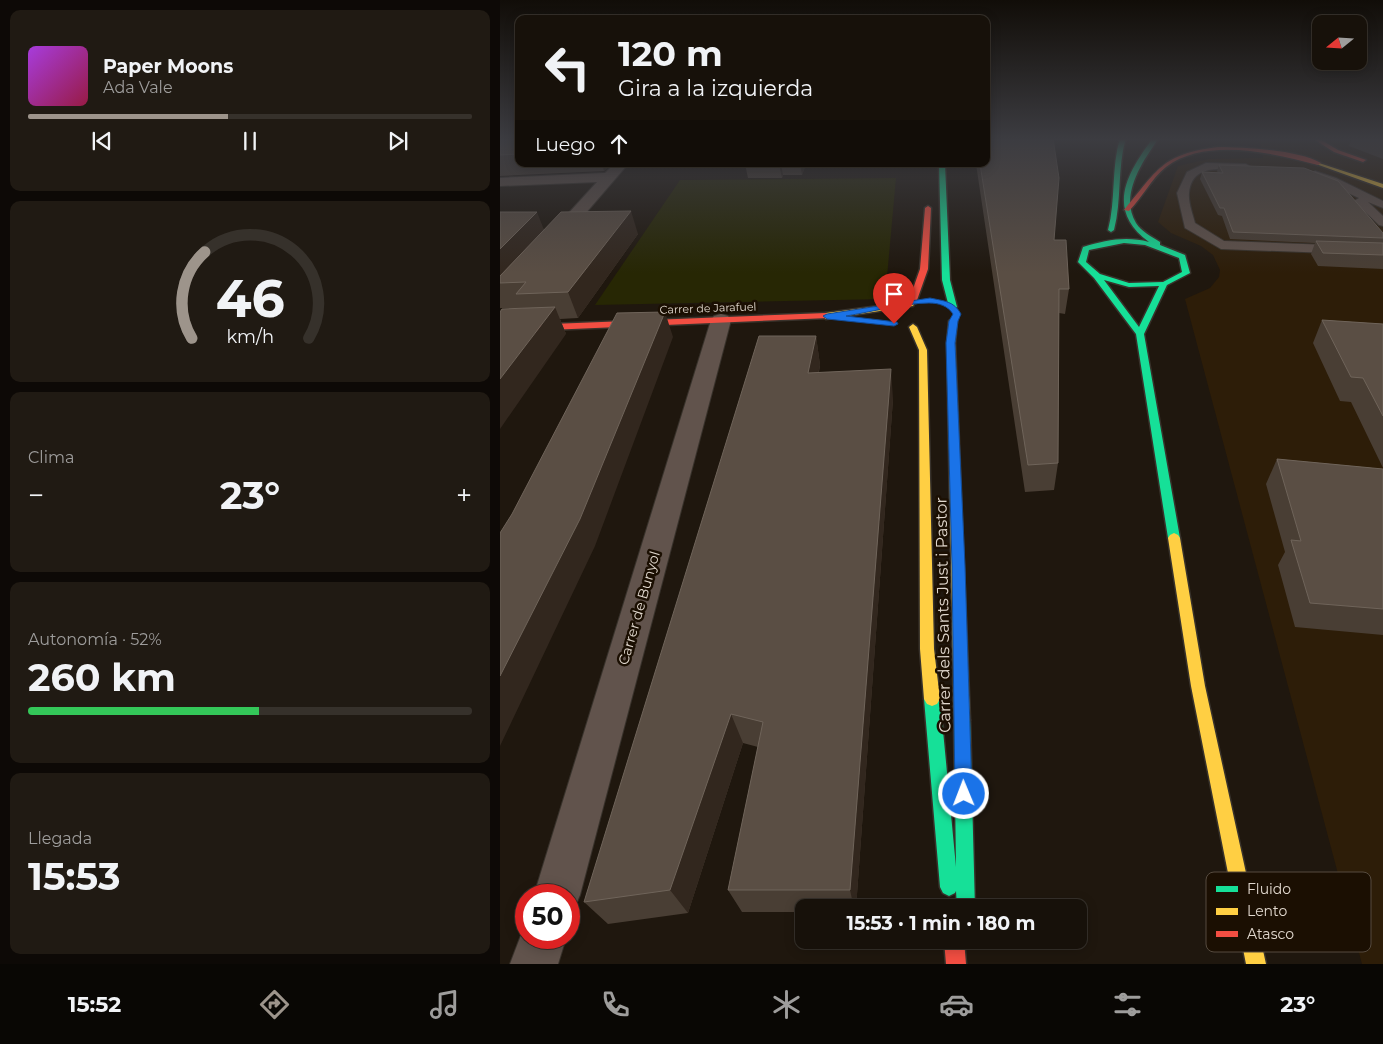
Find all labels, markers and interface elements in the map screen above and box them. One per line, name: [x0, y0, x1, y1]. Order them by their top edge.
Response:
north arrow: [1312, 15, 1368, 70]
map controls: [1312, 15, 1367, 70]
text: 120 m: [618, 32, 723, 75]
icon: left: [535, 35, 600, 100]
text: Paper Moons: [103, 55, 233, 78]
text: Gira a la izquierda: [618, 75, 813, 102]
text: Ada Vale: [103, 78, 173, 97]
icon: previous: [88, 127, 116, 155]
icon: pause: [236, 127, 264, 155]
icon: next: [384, 127, 412, 155]
icon: ahead: [605, 130, 633, 158]
text: Luego: [535, 133, 595, 156]
text: 46: [216, 267, 284, 330]
pin: [873, 273, 915, 324]
icon: arrive: [880, 280, 908, 308]
street label: Carrer de Jarafuel: [659, 299, 757, 317]
text: km/h: [226, 326, 274, 347]
text: Clima: [28, 448, 74, 467]
text: 23°: [220, 472, 280, 519]
text: −: [28, 478, 44, 512]
text: +: [456, 478, 472, 512]
street label: Carrer dels Sants Just i Pastor: [931, 497, 955, 733]
street label: Carrer de Bunyol: [614, 549, 664, 667]
text: Autonomía · 52%: [28, 630, 162, 649]
text: 260 km: [28, 654, 176, 701]
position arrow: [937, 767, 989, 819]
text: Llegada: [28, 829, 92, 848]
text: 15:53: [28, 853, 120, 900]
legend: [1206, 872, 1371, 952]
text: Fluido: [1247, 880, 1291, 898]
speed limit sign: 50: [515, 884, 580, 949]
text: Lento: [1247, 902, 1287, 920]
text: 15:53 · 1 min · 180 m: [847, 912, 1035, 935]
text: Atasco: [1247, 925, 1294, 943]
icon: directions: [257, 987, 292, 1022]
icon: music: [427, 987, 462, 1022]
icon: phone: [598, 987, 633, 1022]
icon: climate: [769, 987, 804, 1022]
icon: car: [939, 987, 974, 1022]
icon: filters: [1110, 987, 1145, 1022]
text: 15:52: [68, 991, 121, 1018]
text: 23°: [1280, 991, 1315, 1018]

